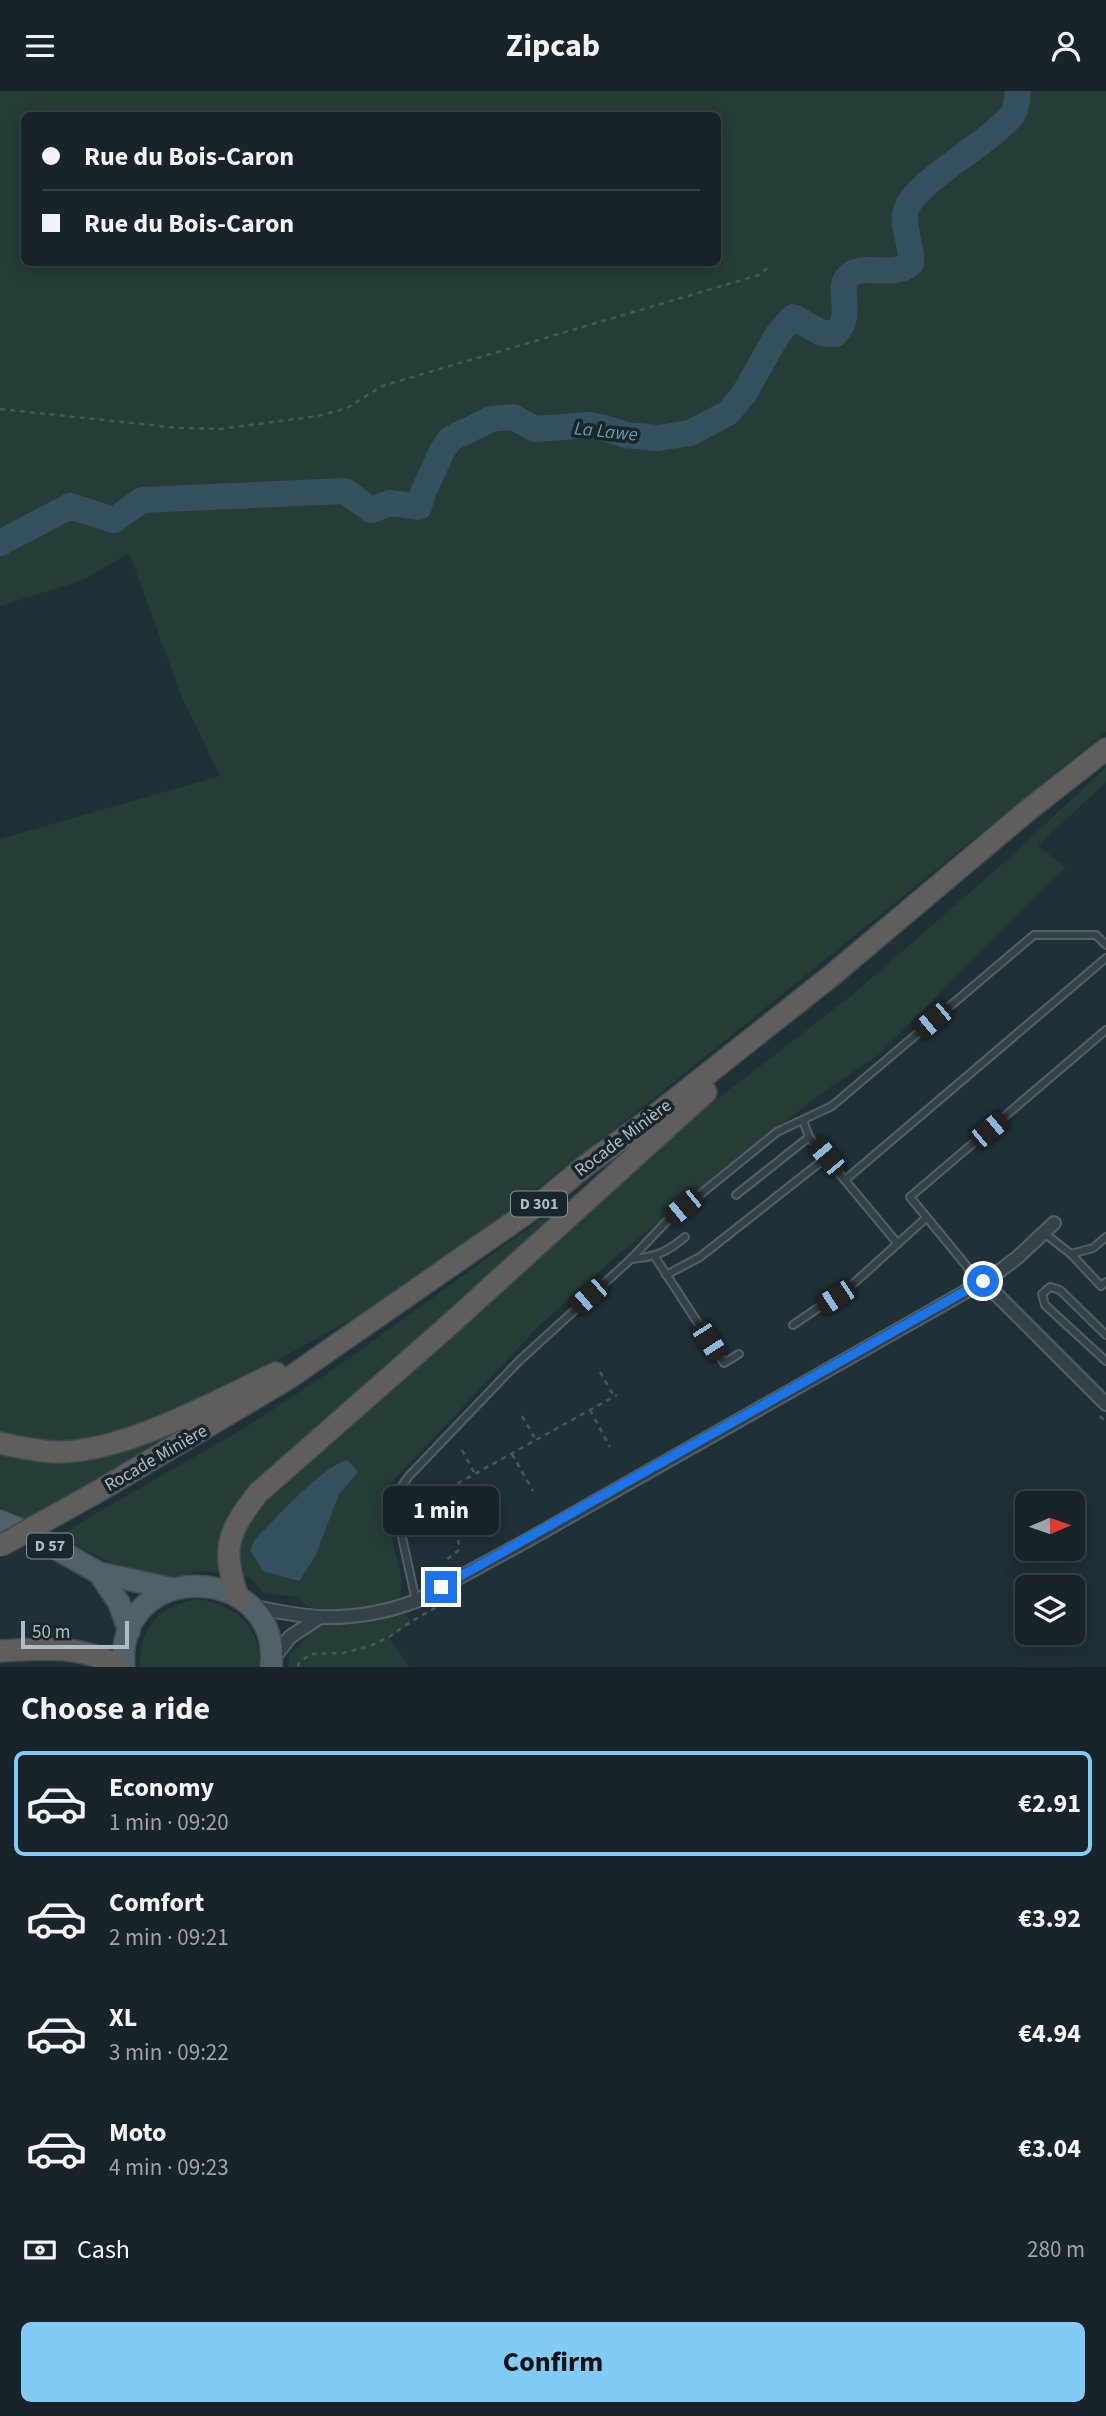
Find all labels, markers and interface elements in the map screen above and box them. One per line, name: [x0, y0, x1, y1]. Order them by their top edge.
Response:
text: Zipcab: [506, 23, 600, 69]
icon: menu: [21, 27, 59, 65]
icon: person: [1047, 27, 1085, 65]
text: Rue du Bois-Caron: [84, 138, 294, 175]
text: Rue du Bois-Caron: [84, 205, 294, 242]
water label: La Lawe: [573, 415, 639, 449]
car: [911, 998, 956, 1042]
street label: Rocade Minière: [569, 1093, 677, 1183]
car: [967, 1108, 1012, 1152]
car: [806, 1134, 849, 1180]
car: [661, 1186, 706, 1228]
road number: D 301: [511, 1191, 567, 1217]
route start: [967, 1265, 999, 1297]
car: [567, 1274, 612, 1318]
car: [813, 1277, 860, 1317]
car: [689, 1318, 730, 1364]
street label: Rocade Minière: [100, 1418, 212, 1498]
callout: 1 min: [383, 1485, 499, 1535]
north arrow: [1015, 1491, 1085, 1561]
map controls: [1015, 1491, 1085, 1645]
text: 1 min: [413, 1494, 469, 1527]
road number: D 57: [27, 1533, 73, 1559]
route end: [425, 1571, 457, 1603]
button: layers: [1015, 1575, 1085, 1645]
scale bar: [21, 1618, 130, 1650]
text: 50 m: [32, 1619, 70, 1646]
text: Choose a ride: [21, 1686, 210, 1732]
text: Economy: [109, 1769, 214, 1806]
icon: car: [25, 1772, 88, 1835]
text: €2.91: [1018, 1785, 1081, 1822]
text: 1 min · 09:20: [109, 1806, 229, 1839]
text: Comfort: [109, 1884, 204, 1921]
icon: car: [25, 1887, 88, 1950]
text: €3.92: [1018, 1900, 1081, 1937]
text: 2 min · 09:21: [109, 1921, 229, 1954]
text: XL: [109, 1999, 137, 2036]
icon: car: [25, 2002, 88, 2065]
text: €4.94: [1018, 2015, 1081, 2052]
text: 3 min · 09:22: [109, 2036, 229, 2069]
text: Moto: [109, 2114, 166, 2151]
icon: car: [25, 2117, 88, 2180]
text: €3.04: [1018, 2130, 1081, 2167]
text: 4 min · 09:23: [109, 2151, 229, 2184]
icon: cash: [21, 2231, 59, 2269]
text: Cash: [77, 2231, 130, 2268]
text: 280 m: [1027, 2233, 1085, 2266]
button: Confirm: [21, 2322, 1085, 2402]

